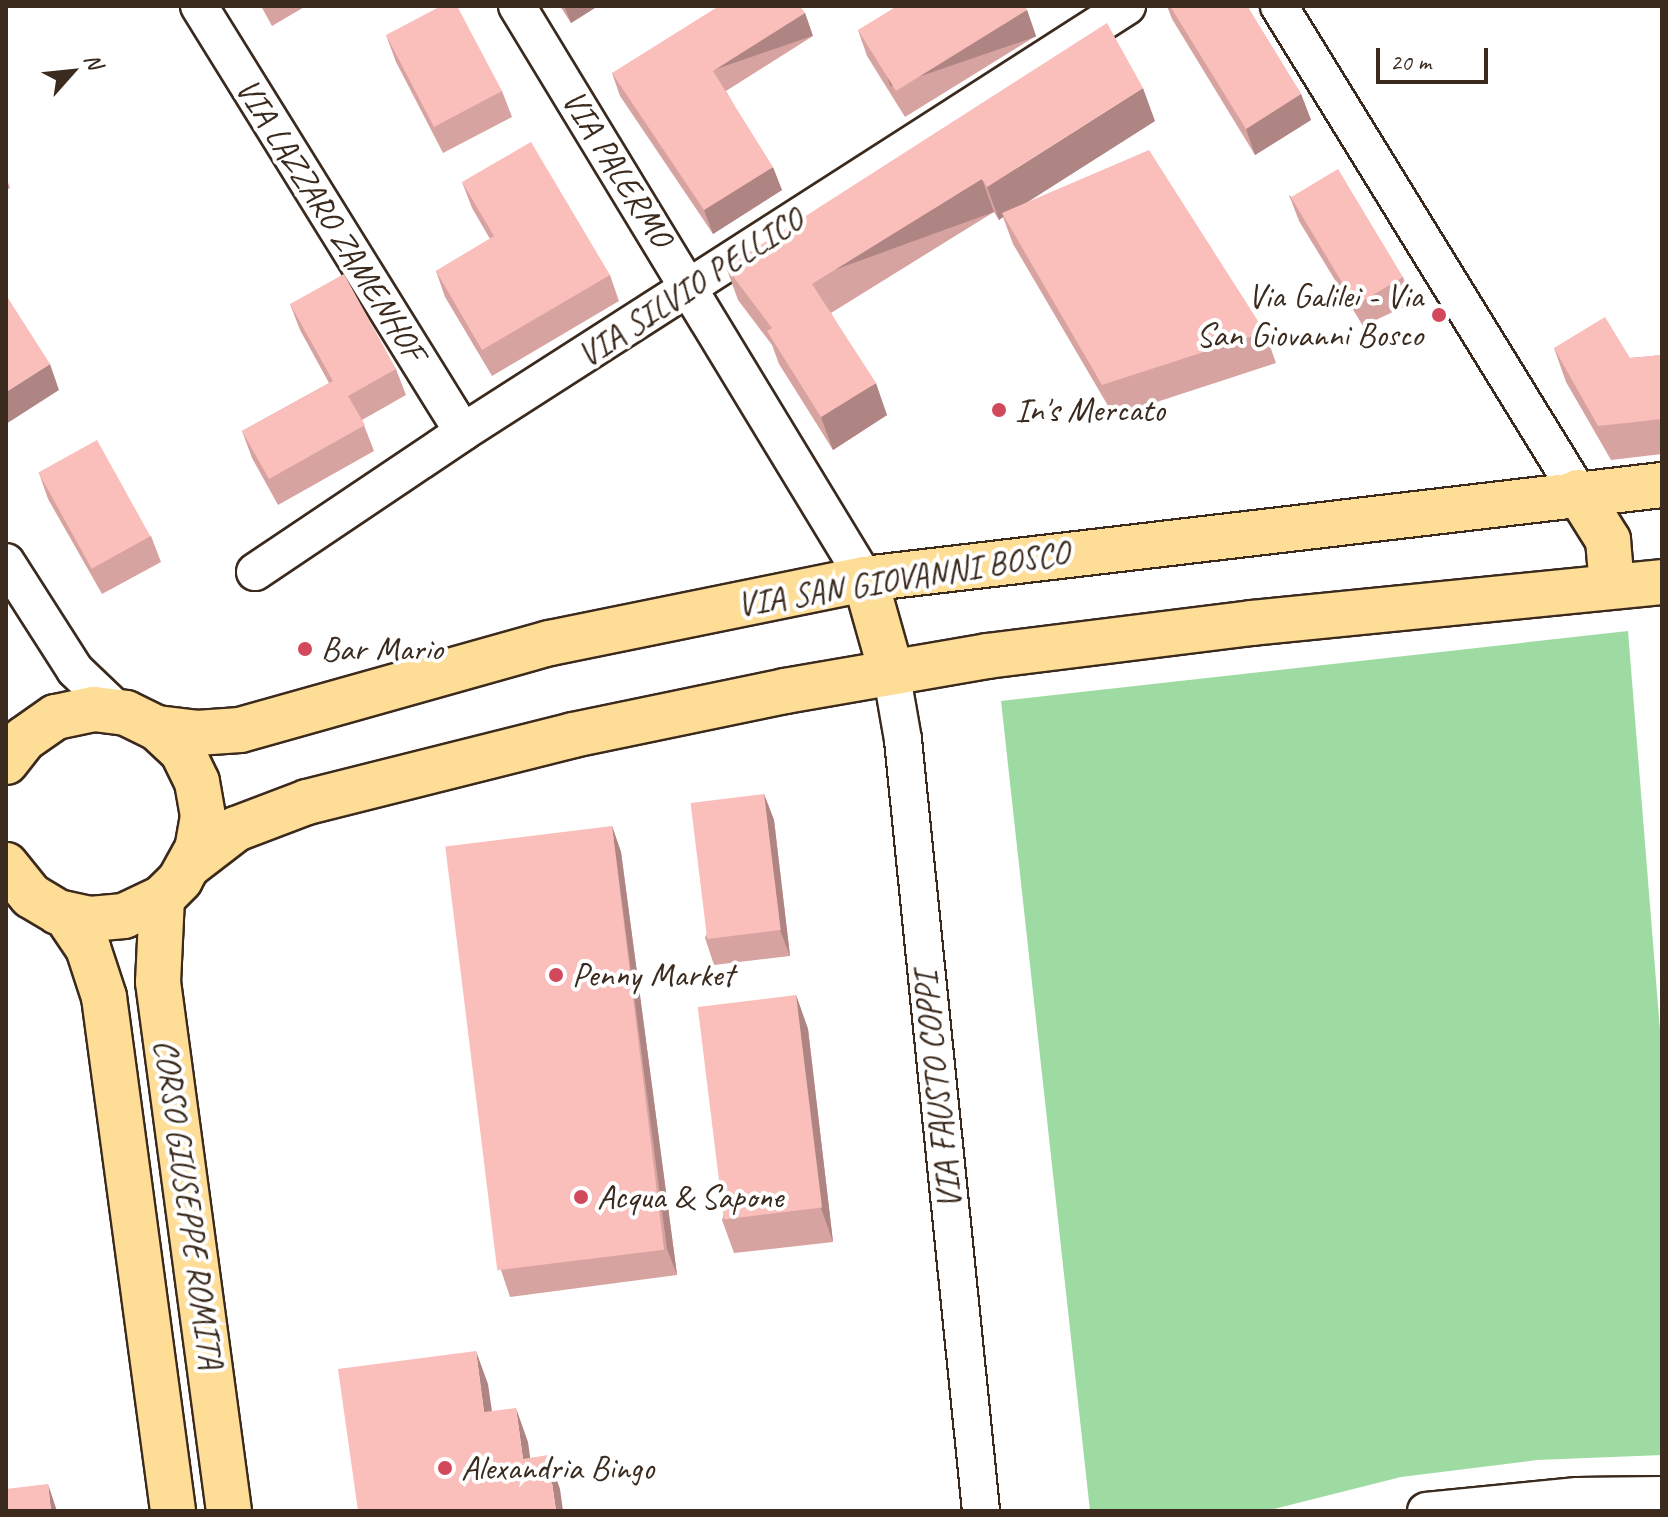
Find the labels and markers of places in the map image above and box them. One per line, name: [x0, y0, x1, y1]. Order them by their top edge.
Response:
place label: Via Galilei - Via San Giovanni Bosco: [1198, 275, 1423, 354]
marker: Via Galilei - Via San Giovanni Bosco: [1430, 306, 1448, 324]
place label: In's Mercato: [1015, 390, 1164, 430]
marker: In's Mercato: [990, 401, 1008, 419]
place label: Bar Mario: [321, 629, 444, 669]
marker: Bar Mario: [296, 640, 314, 658]
place label: Penny Market: [572, 955, 735, 995]
marker: Penny Market: [547, 966, 565, 984]
place label: Acqua & Sapone: [597, 1177, 783, 1217]
marker: Acqua & Sapone: [572, 1188, 590, 1206]
place label: Alexandria Bingo: [461, 1448, 654, 1488]
marker: Alexandria Bingo: [436, 1459, 454, 1477]

